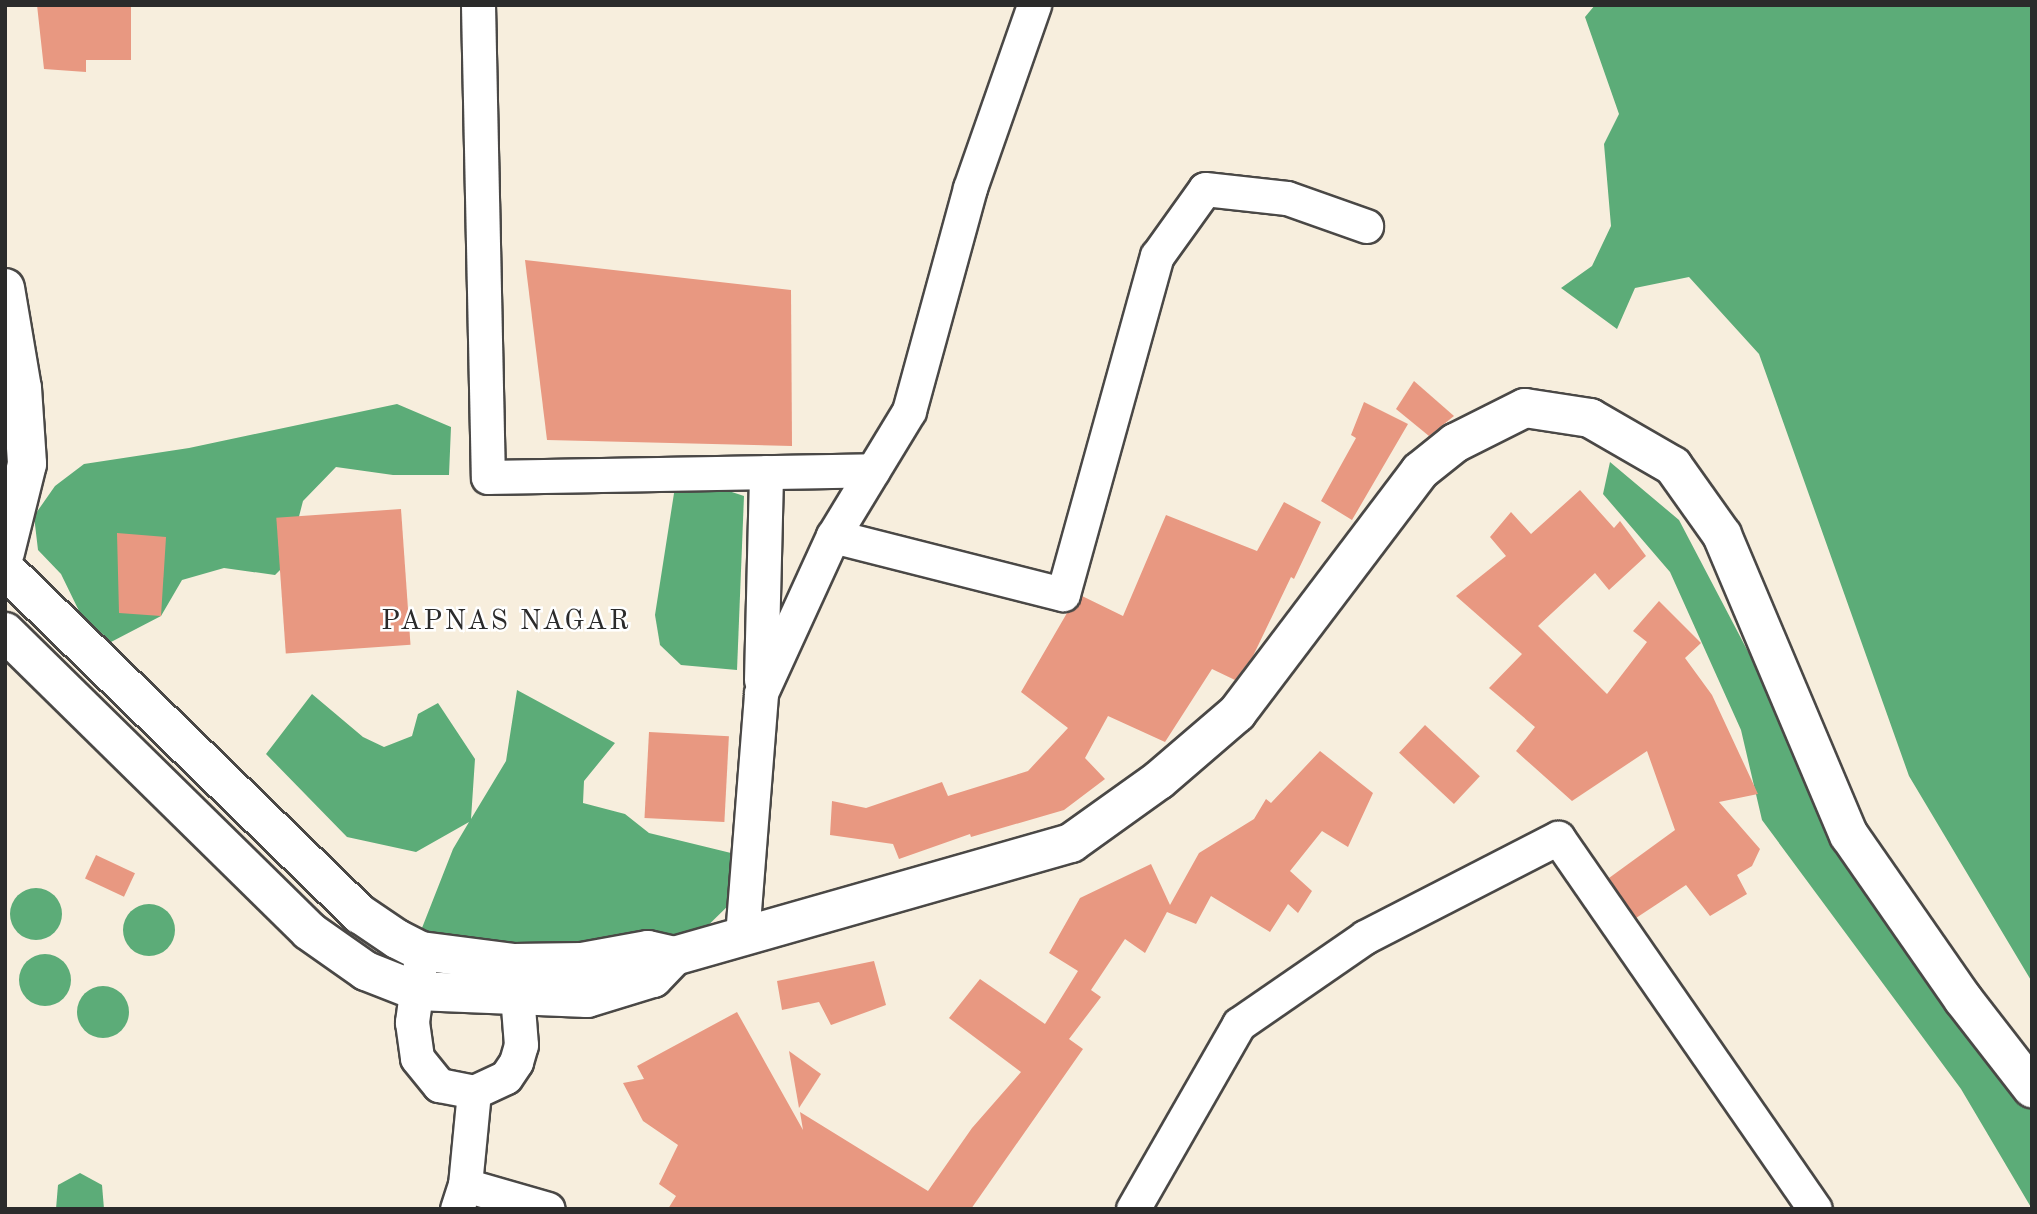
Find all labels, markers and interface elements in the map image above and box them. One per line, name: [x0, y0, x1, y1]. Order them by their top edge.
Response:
district label: PAPNAS NAGAR: [382, 605, 630, 639]

